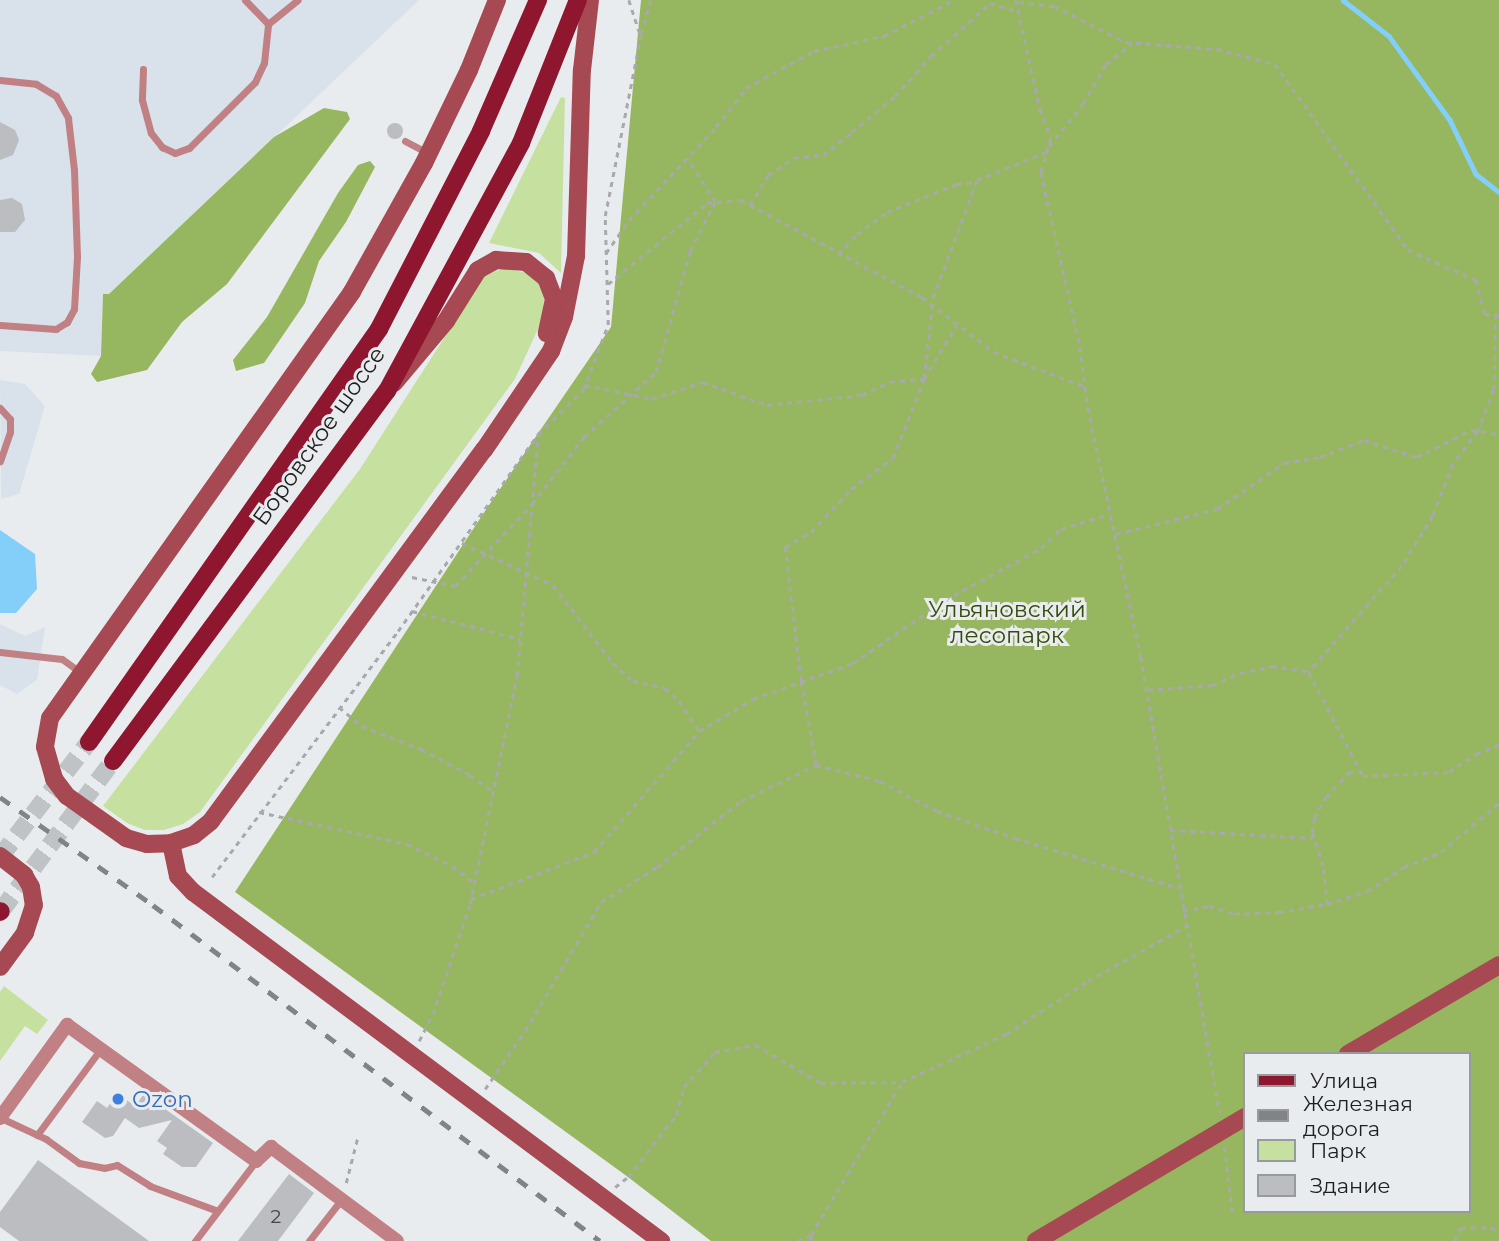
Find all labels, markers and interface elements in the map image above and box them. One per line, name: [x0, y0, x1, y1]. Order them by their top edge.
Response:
street label: Боровское шоссе: [247, 341, 391, 531]
park label: Ульяновский лесопарк: [928, 595, 1086, 649]
legend: [1244, 1052, 1471, 1213]
text: Улица: [1310, 1068, 1378, 1093]
place label: Ozon: [132, 1085, 193, 1113]
marker: Ozon: [110, 1091, 126, 1107]
text: Железная дорога: [1303, 1091, 1413, 1141]
text: Парк: [1310, 1138, 1366, 1163]
text: Здание: [1310, 1173, 1391, 1198]
house number: 2: [271, 1206, 281, 1228]

